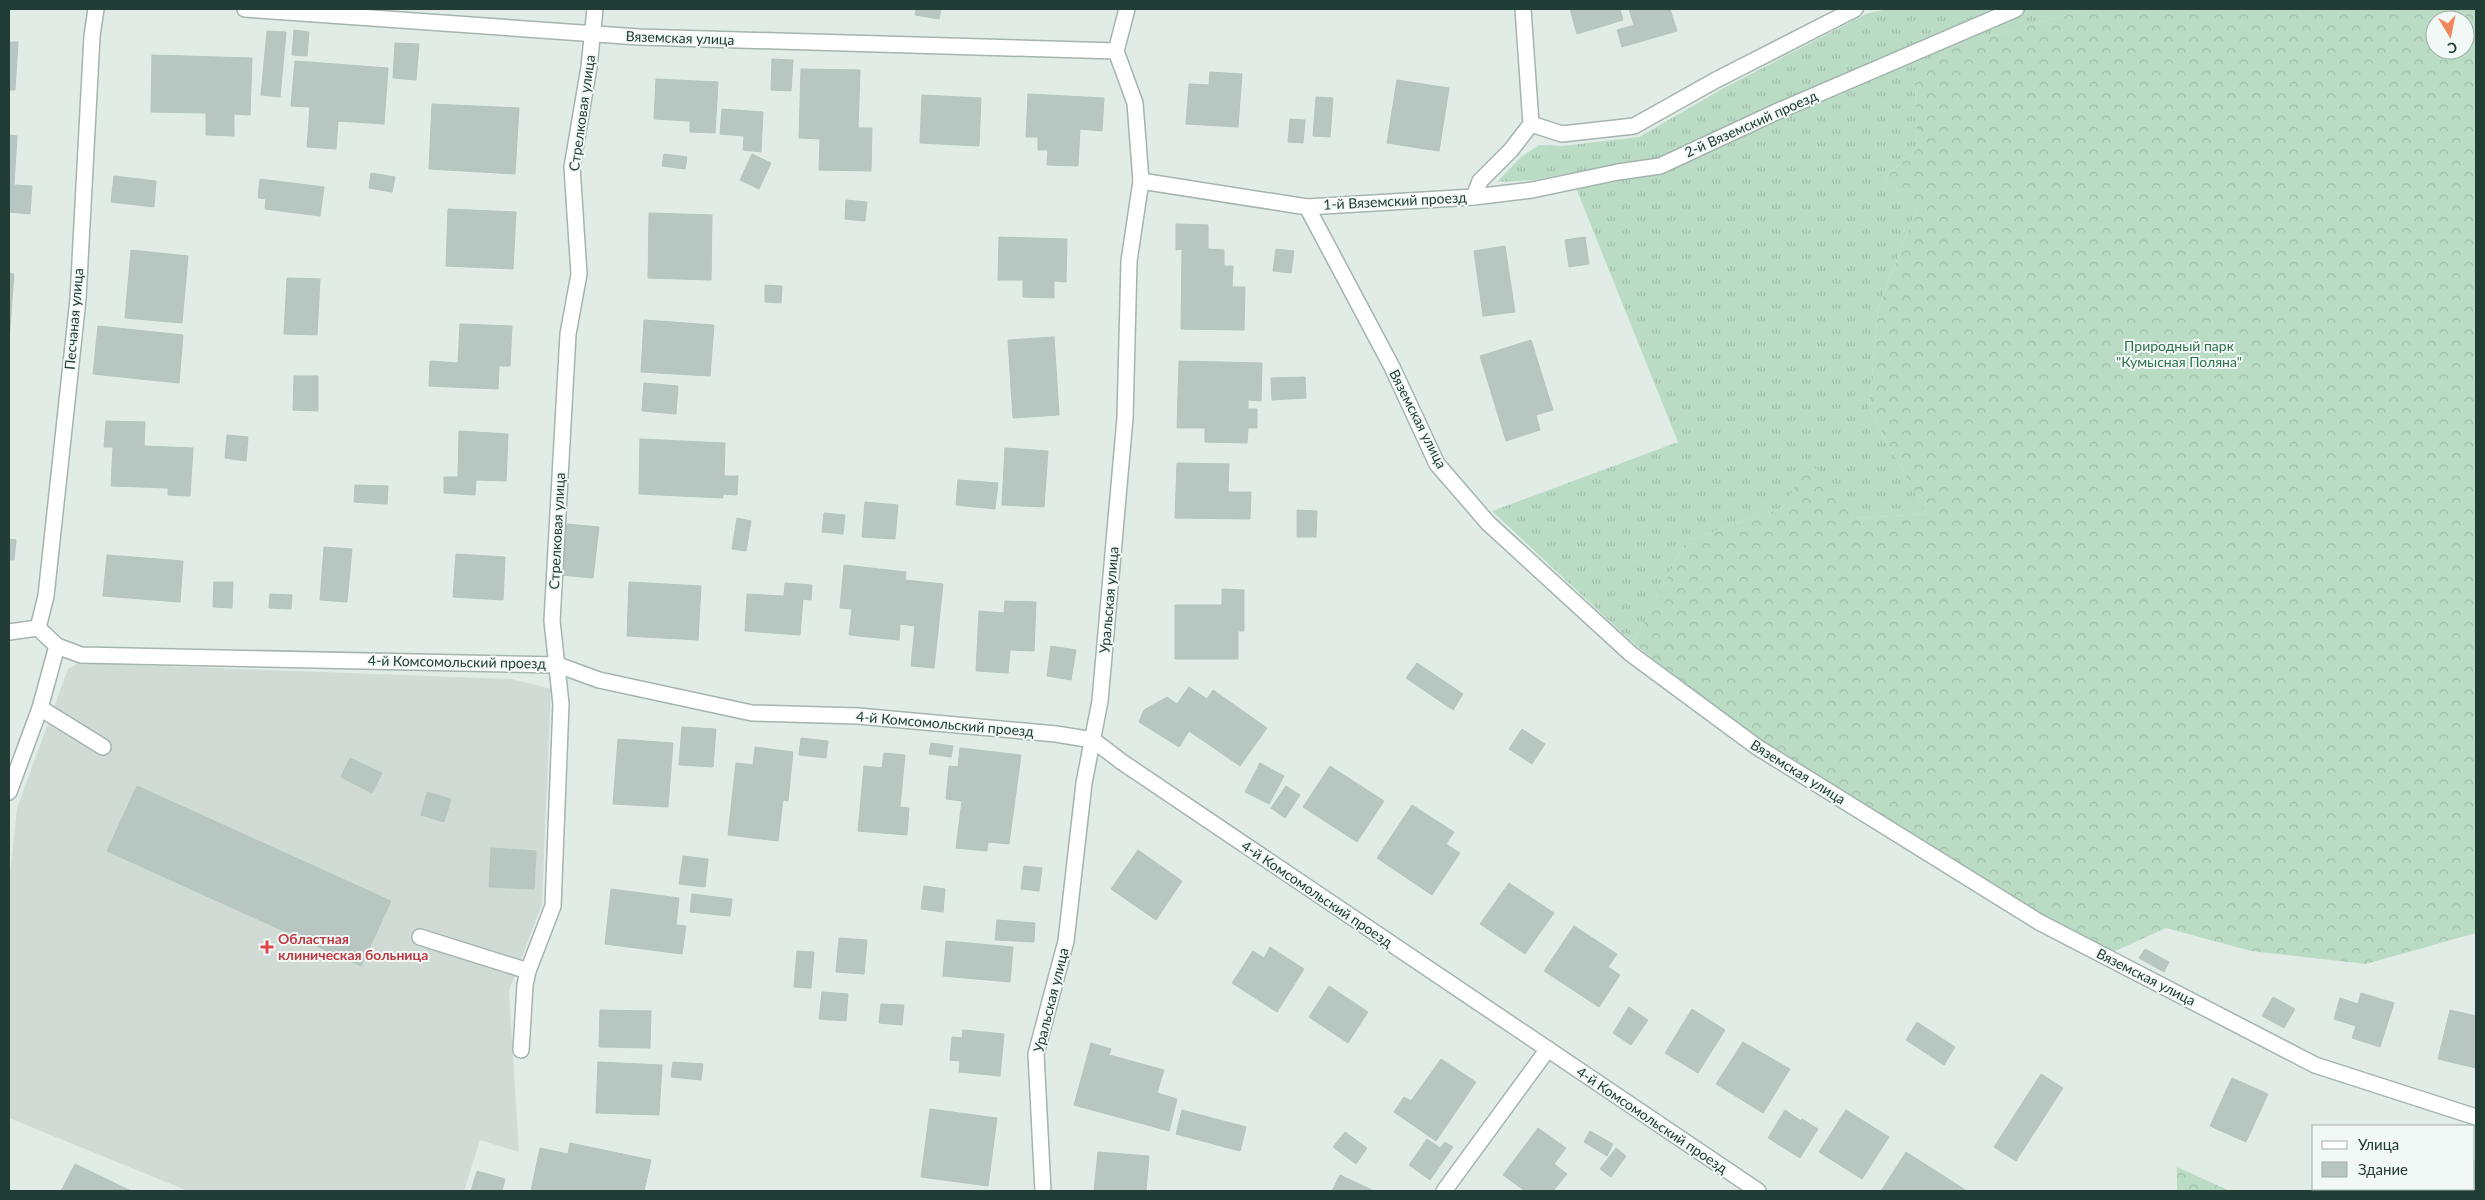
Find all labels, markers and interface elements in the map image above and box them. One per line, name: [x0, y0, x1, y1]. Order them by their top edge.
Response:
north arrow: [2425, 10, 2475, 60]
street label: Вяземская улица: [625, 27, 735, 48]
text: С: [2446, 39, 2458, 58]
street label: Стрелковая улица: [565, 54, 598, 172]
street label: 2-й Вяземский проезд: [1682, 86, 1820, 161]
street label: 1-й Вяземский проезд: [1323, 188, 1467, 213]
street label: Песчаная улица: [61, 267, 86, 370]
park label: Природный парк "Кумысная Поляна": [2116, 337, 2242, 370]
street label: Вяземская улица: [1386, 366, 1451, 471]
street label: Стрелковая улица: [545, 472, 568, 590]
street label: Уральская улица: [1095, 546, 1122, 654]
street label: 4-й Комсомольский проезд: [368, 651, 547, 672]
street label: 4-й Комсомольский проезд: [856, 707, 1035, 740]
street label: Вяземская улица: [1748, 736, 1849, 808]
street label: 4-й Комсомольский проезд: [1239, 837, 1396, 951]
place label: Областная клиническая больница: [278, 930, 428, 963]
marker: Областная клиническая больница: [260, 940, 274, 954]
street label: Вяземская улица: [2094, 944, 2199, 1009]
street label: Уральская улица: [1029, 946, 1072, 1054]
street label: 4-й Комсомольский проезд: [1574, 1063, 1731, 1177]
legend: [2312, 1125, 2475, 1190]
text: Улица: [2358, 1135, 2399, 1153]
text: Здание: [2358, 1160, 2408, 1178]

